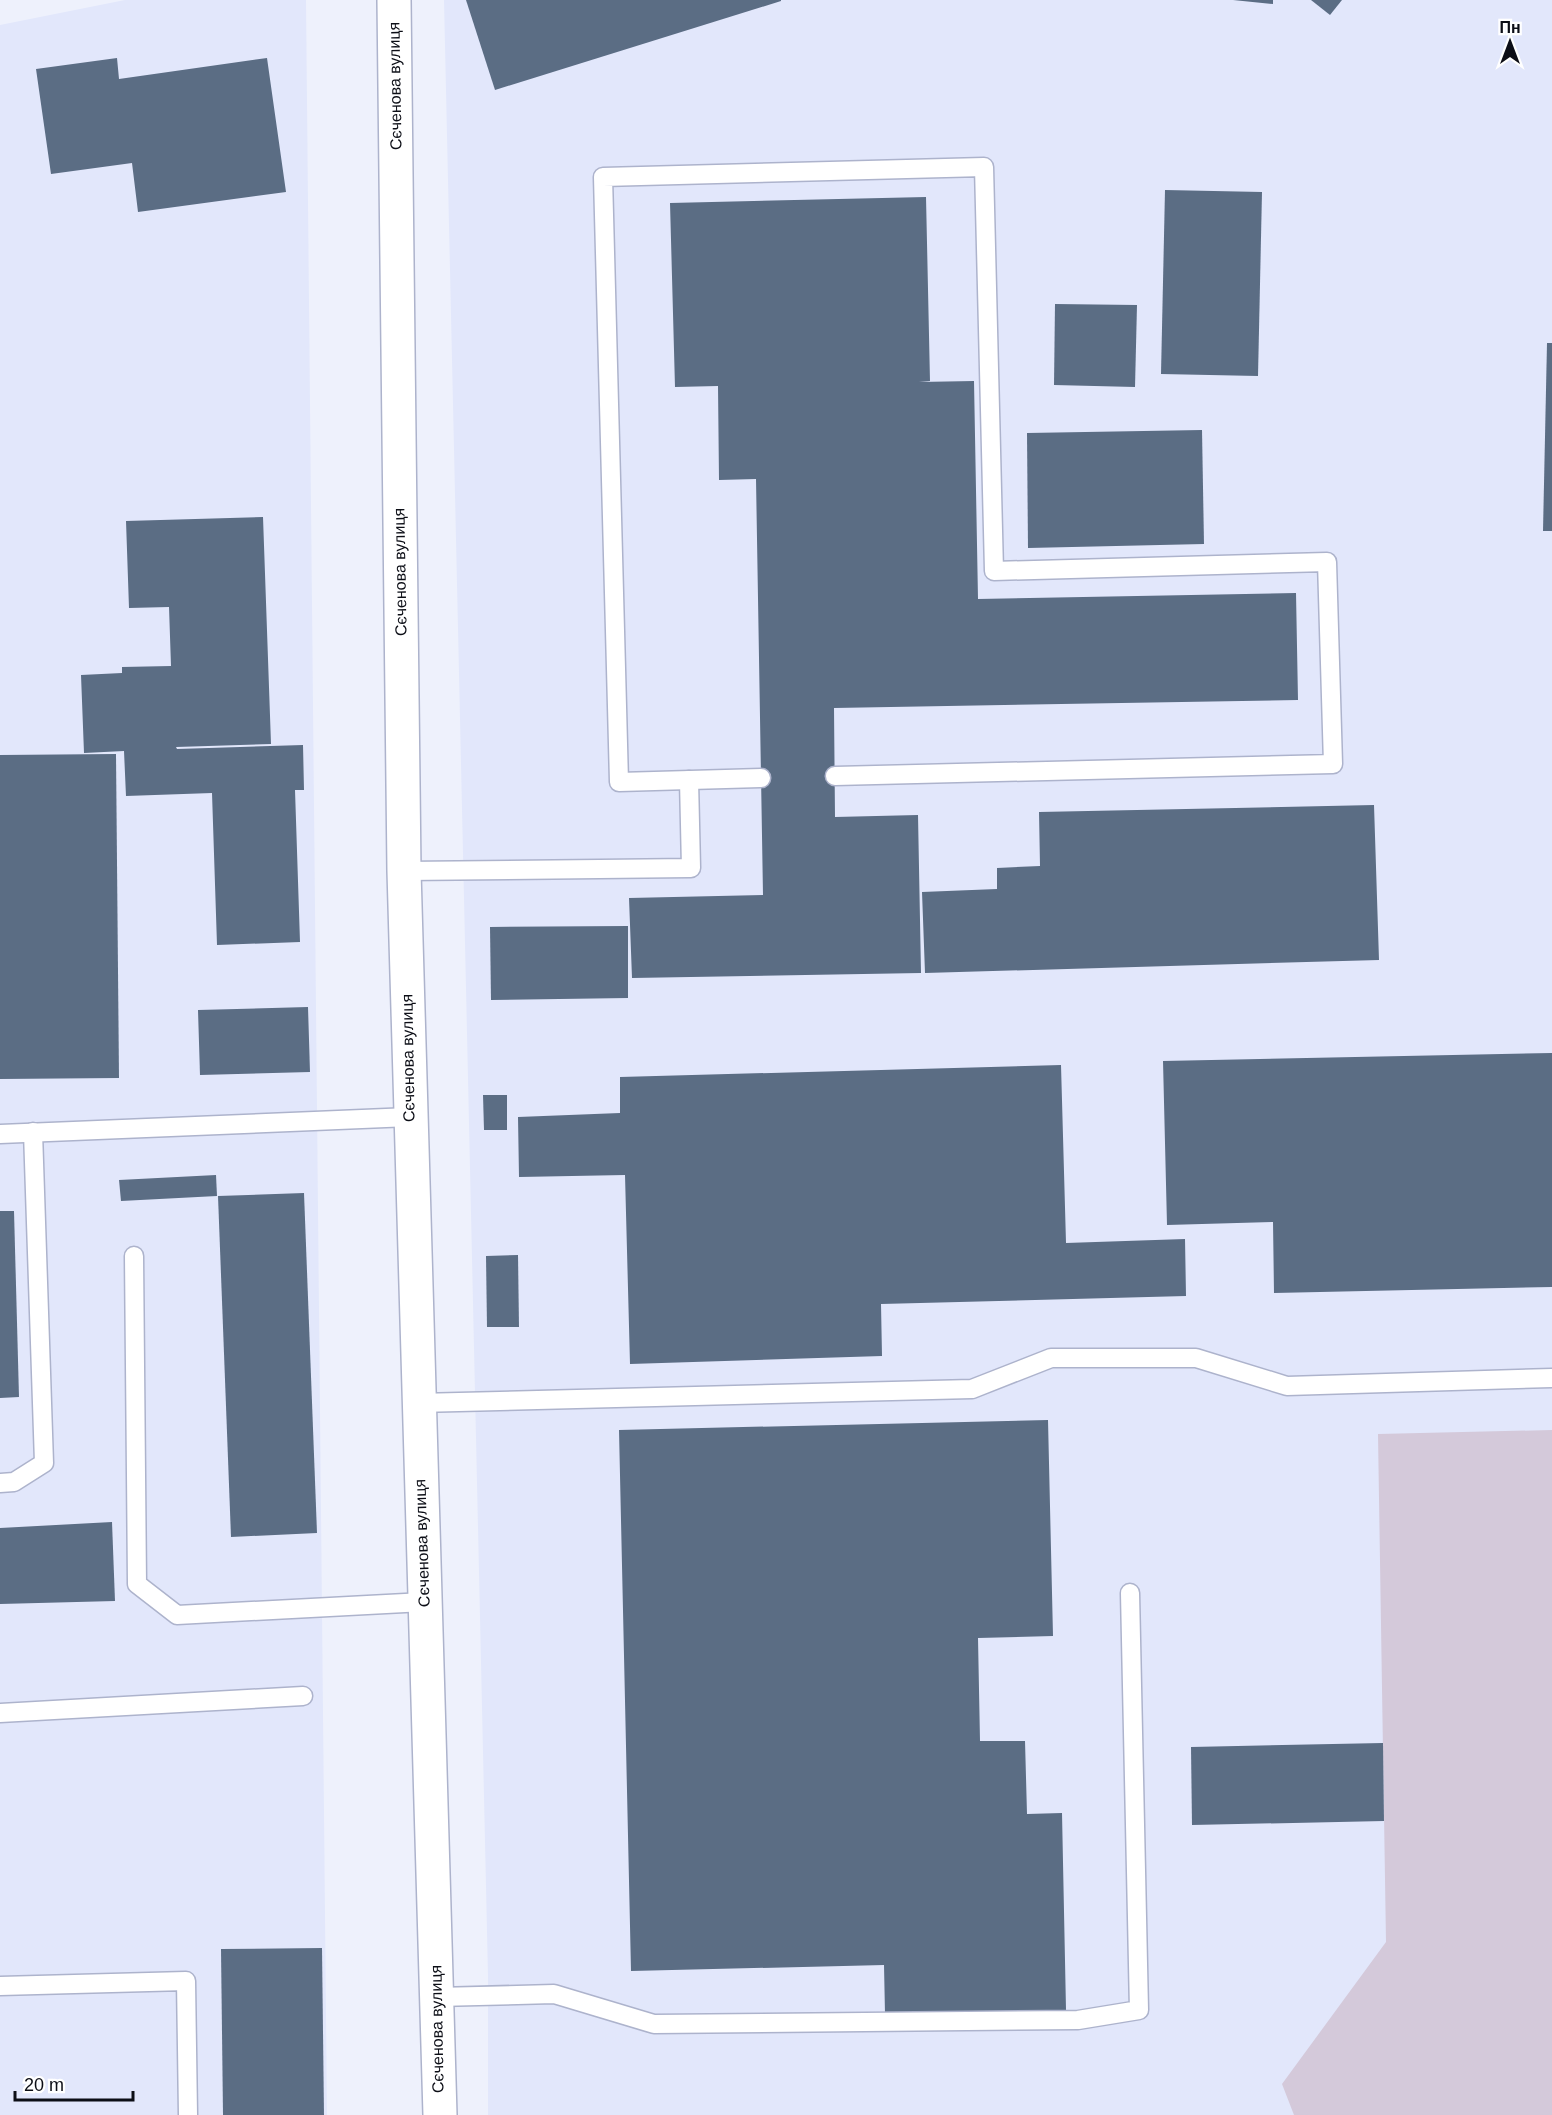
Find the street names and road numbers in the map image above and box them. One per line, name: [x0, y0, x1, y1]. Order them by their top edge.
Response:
street label: Сєченова вулиця: [385, 22, 405, 150]
street label: Сєченова вулиця: [390, 508, 410, 636]
street label: Сєченова вулиця: [398, 994, 418, 1122]
street label: Сєченова вулиця: [411, 1479, 433, 1607]
street label: Сєченова вулиця: [427, 1965, 447, 2093]

